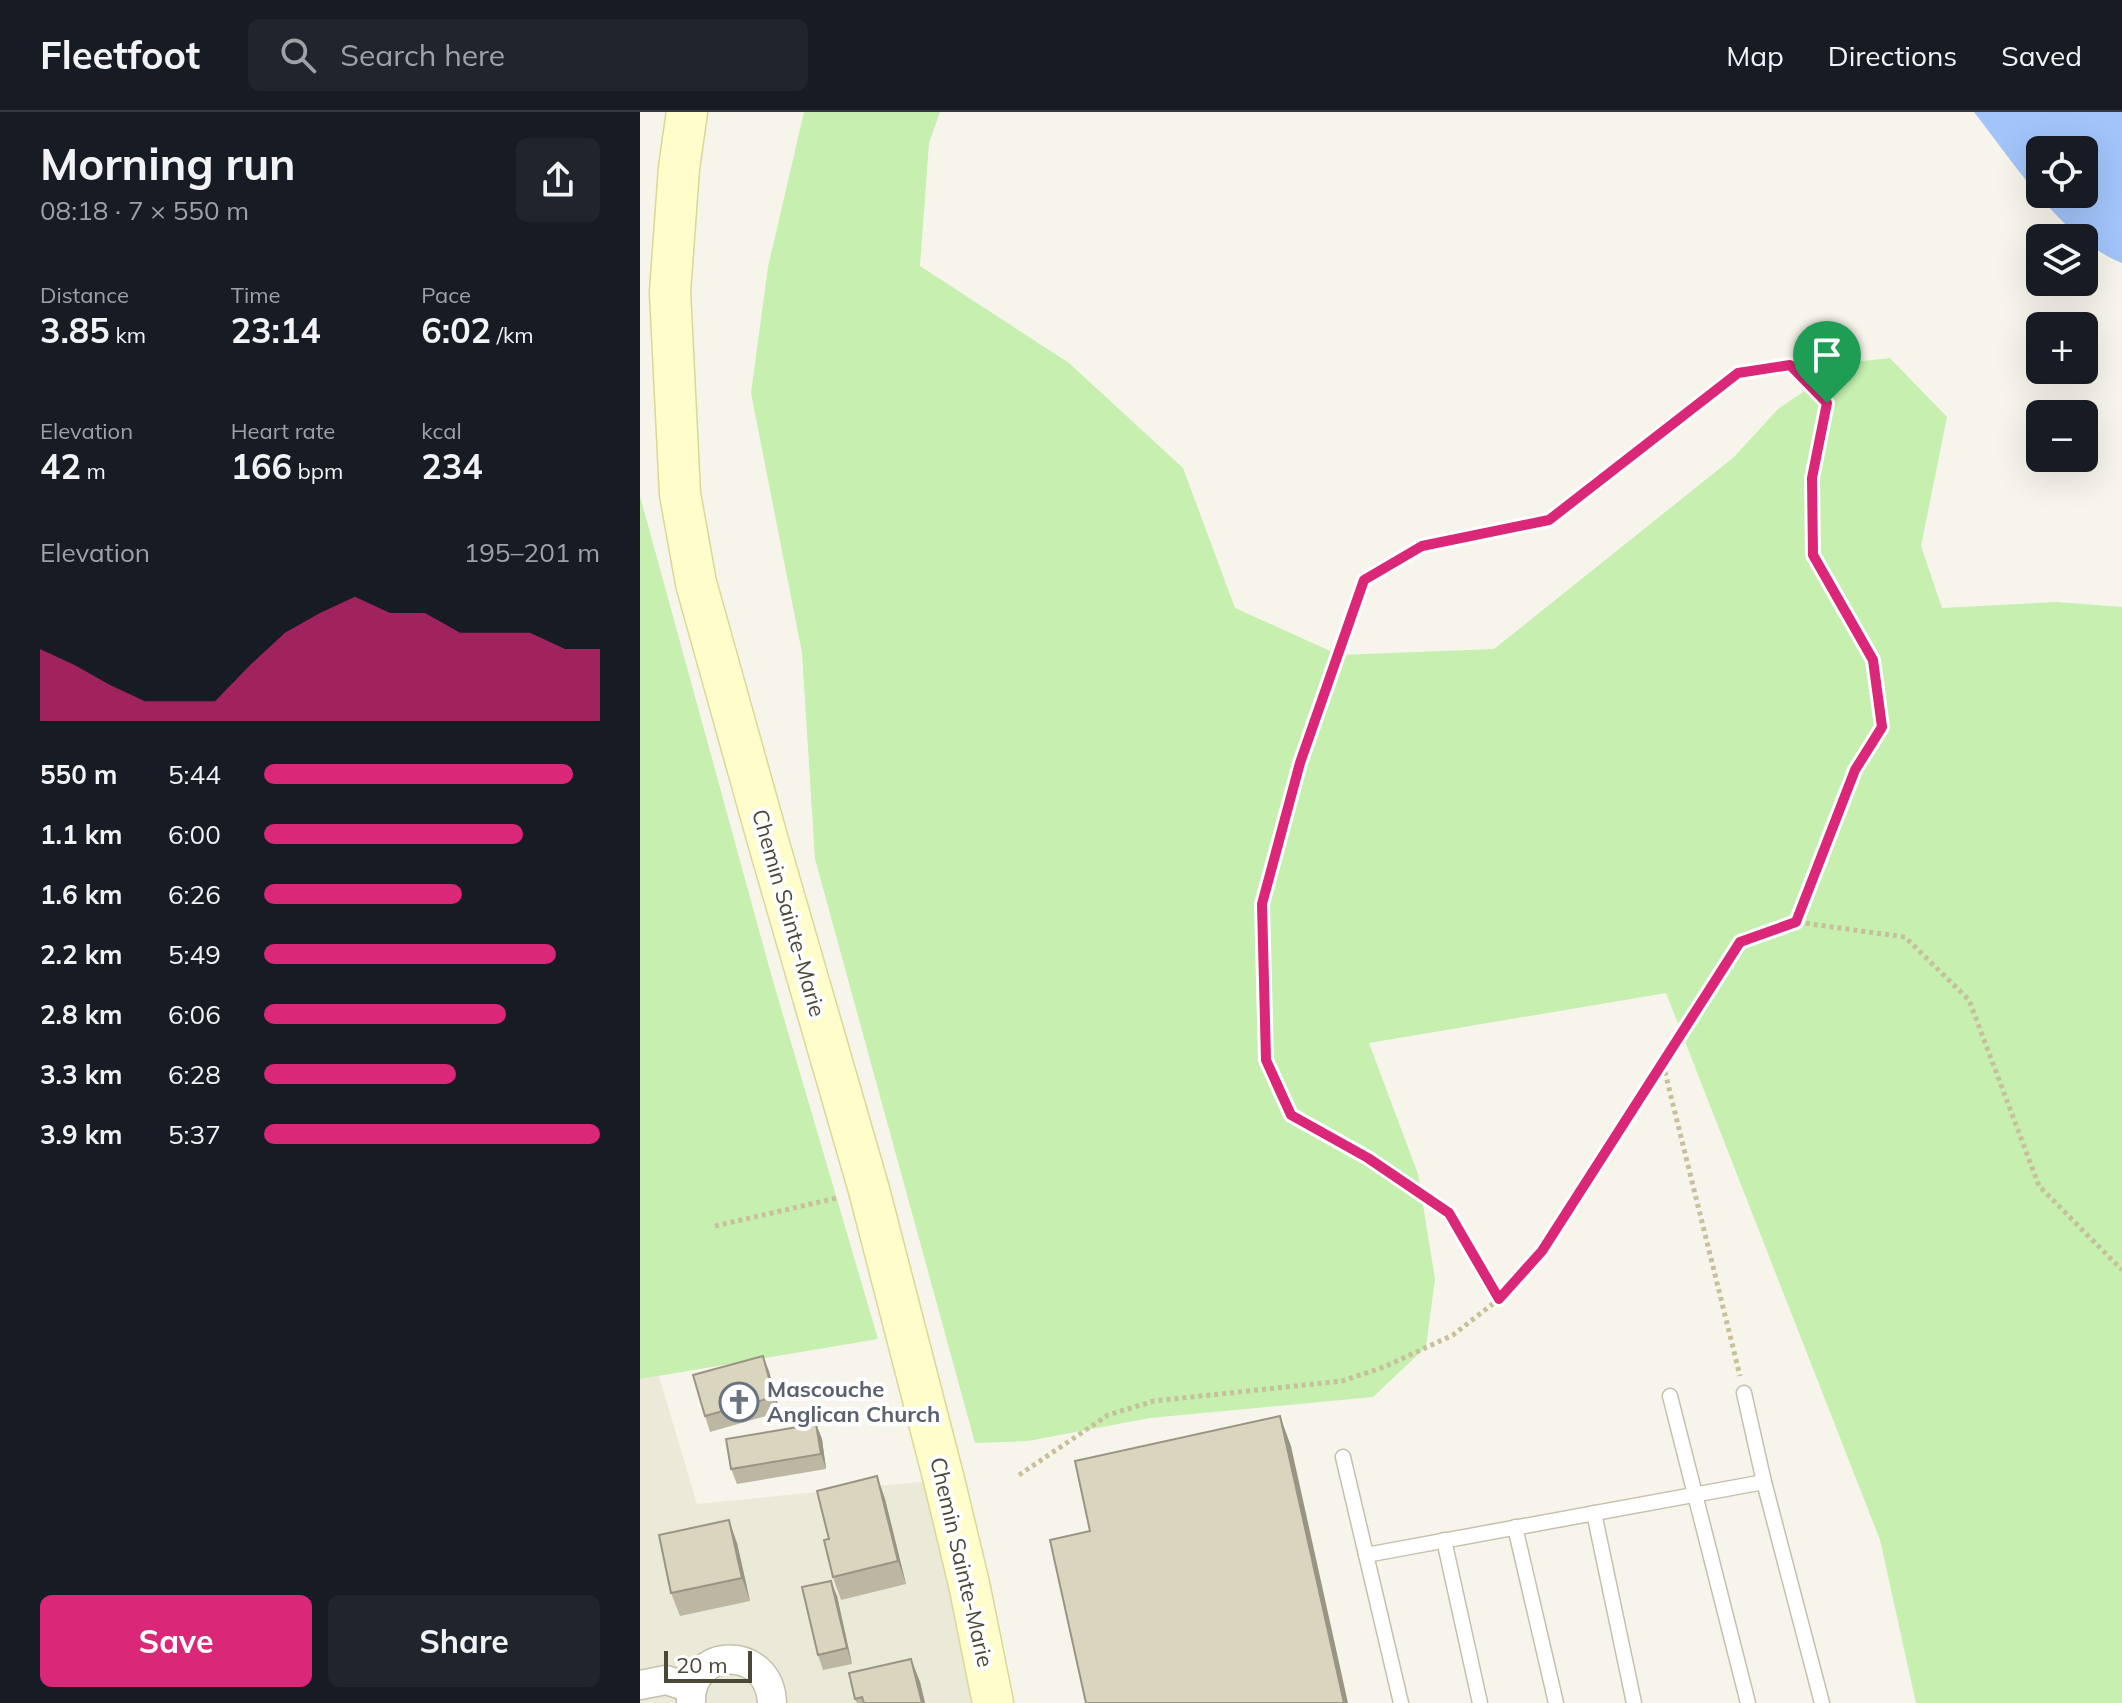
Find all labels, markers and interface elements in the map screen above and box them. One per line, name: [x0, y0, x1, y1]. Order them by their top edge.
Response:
search box: [248, 19, 808, 91]
text: Fleetfoot: [40, 31, 200, 79]
icon: search: [276, 33, 320, 77]
text: Search here: [340, 36, 505, 74]
text: Map: [1726, 38, 1784, 73]
text: Directions: [1828, 38, 1957, 73]
text: Saved: [2001, 38, 2082, 73]
text: Morning run: [40, 136, 296, 191]
map controls: [2026, 136, 2098, 472]
button: locate: [2026, 136, 2098, 208]
button: share: [516, 138, 600, 222]
text: 08:18 · 7 × 550 m: [40, 194, 249, 227]
button: layers: [2026, 224, 2098, 296]
text: Distance: [40, 281, 129, 309]
text: Time: [231, 281, 280, 309]
text: Pace: [421, 281, 471, 309]
text: 3.85: [40, 309, 110, 352]
text: 23:14: [231, 309, 321, 352]
text: 6:02: [421, 309, 491, 352]
button: +: [2026, 312, 2098, 384]
text: km: [110, 321, 146, 349]
text: /km: [491, 321, 534, 349]
pin: [1793, 321, 1861, 403]
icon: arrive: [1805, 333, 1849, 377]
button: −: [2026, 400, 2098, 472]
text: Elevation: [40, 417, 133, 445]
text: Heart rate: [231, 417, 335, 445]
text: kcal: [421, 417, 462, 445]
text: 42: [40, 445, 81, 488]
text: 166: [231, 445, 292, 488]
text: 234: [421, 445, 483, 488]
text: m: [81, 457, 106, 485]
text: bpm: [292, 457, 343, 485]
text: Elevation: [40, 536, 150, 569]
text: 195–201 m: [464, 536, 600, 569]
text: 550 m: [40, 758, 117, 791]
text: 5:44: [168, 758, 221, 791]
street label: Chemin Sainte-Marie: [746, 806, 832, 1020]
text: 1.1 km: [40, 818, 123, 851]
text: 6:00: [168, 818, 221, 851]
text: 1.6 km: [40, 878, 123, 911]
text: 6:26: [168, 878, 221, 911]
text: 2.2 km: [40, 938, 123, 971]
text: 5:49: [168, 938, 221, 971]
text: 2.8 km: [40, 998, 123, 1031]
text: 6:06: [168, 998, 221, 1031]
text: 3.3 km: [40, 1058, 123, 1091]
text: 6:28: [168, 1058, 221, 1091]
text: 3.9 km: [40, 1118, 123, 1151]
text: 5:37: [168, 1118, 221, 1151]
place label: Mascouche Anglican Church: [767, 1375, 940, 1428]
church icon: Mascouche Anglican Church: [718, 1381, 760, 1423]
street label: Chemin Sainte-Marie: [924, 1454, 1000, 1670]
button: Save: [40, 1595, 312, 1687]
button: Share: [328, 1595, 600, 1687]
scale bar: [664, 1647, 752, 1683]
text: 20 m: [676, 1651, 727, 1679]

